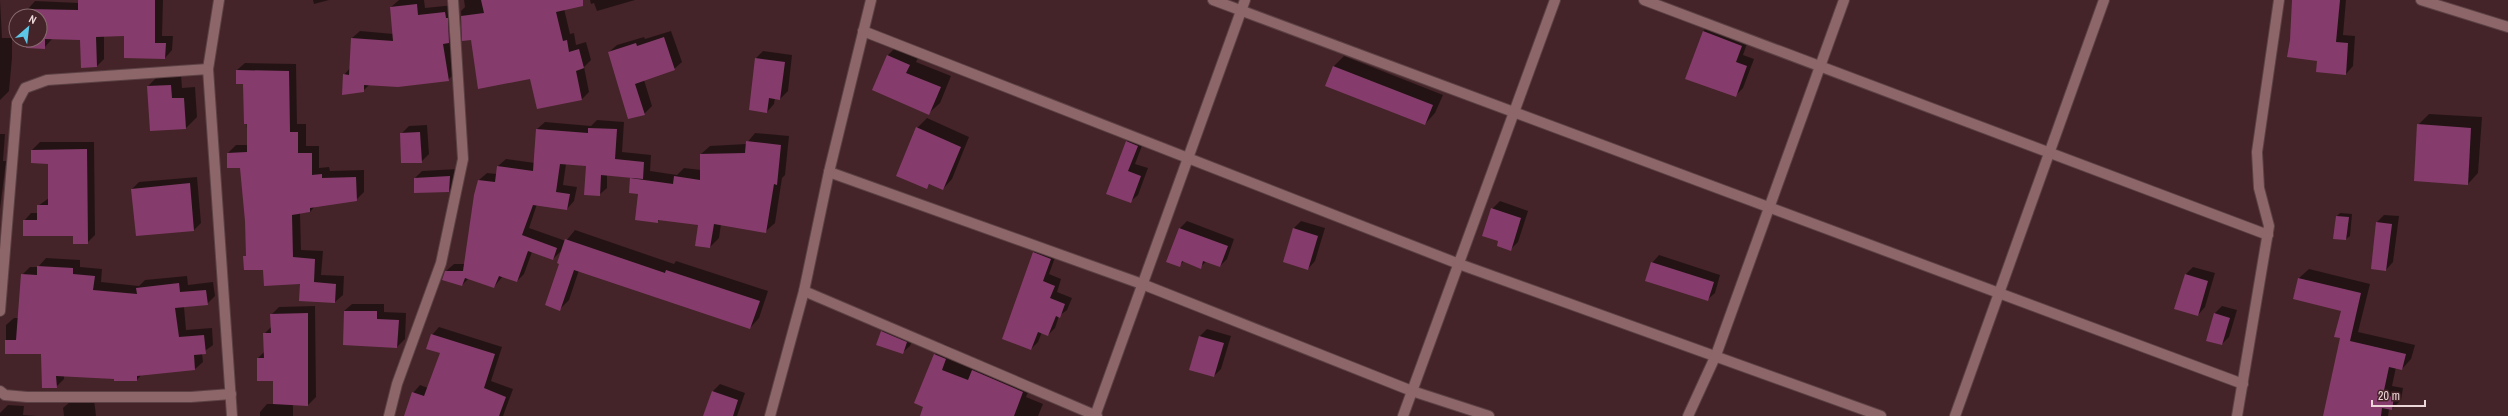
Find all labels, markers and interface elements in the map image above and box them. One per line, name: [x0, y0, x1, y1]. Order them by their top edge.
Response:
north arrow: [8, 8, 48, 48]
text: N: [27, 11, 39, 27]
scale bar: [2372, 382, 2425, 408]
text: 20 m: [2378, 388, 2400, 404]

